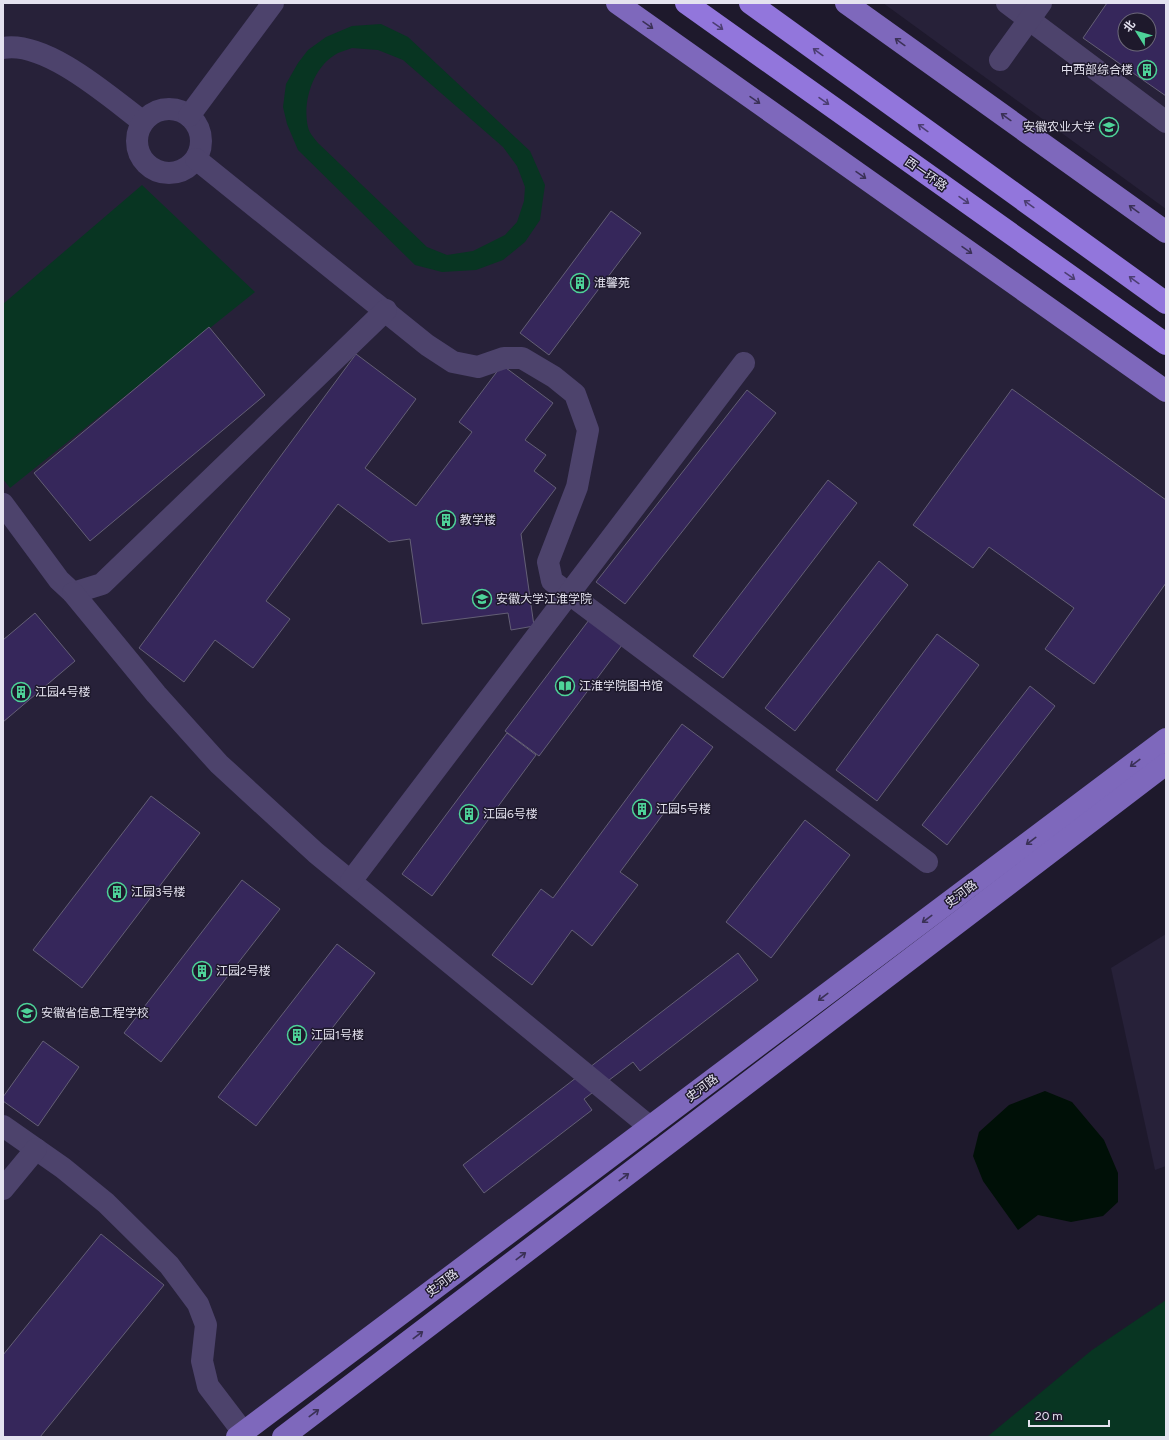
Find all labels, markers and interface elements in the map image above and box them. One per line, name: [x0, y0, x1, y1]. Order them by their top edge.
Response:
north arrow: [1117, 12, 1157, 52]
text: 北: [1121, 18, 1138, 35]
one-way arrow: [643, 21, 654, 30]
one-way arrow: [712, 22, 723, 30]
one-way arrow: [895, 37, 906, 46]
one-way arrow: [813, 48, 824, 56]
building icon: 中西部综合楼: [1136, 59, 1158, 81]
place label: 中西部综合楼: [1061, 63, 1133, 77]
one-way arrow: [749, 96, 760, 104]
one-way arrow: [818, 97, 829, 105]
one-way arrow: [1000, 113, 1011, 121]
school or university icon: 安徽农业大学: [1098, 116, 1120, 138]
place label: 安徽农业大学: [1023, 120, 1095, 134]
one-way arrow: [918, 124, 929, 132]
street label: 西一环路: [902, 154, 950, 194]
one-way arrow: [855, 171, 866, 179]
one-way arrow: [958, 196, 969, 204]
one-way arrow: [1024, 200, 1035, 208]
one-way arrow: [1129, 205, 1140, 213]
one-way arrow: [961, 246, 972, 254]
building icon: 淮馨苑: [569, 272, 591, 294]
one-way arrow: [1064, 272, 1075, 280]
place label: 淮馨苑: [594, 276, 630, 290]
one-way arrow: [1129, 276, 1140, 284]
building icon: 教学楼: [435, 509, 457, 531]
place label: 教学楼: [460, 513, 496, 527]
school or university icon: 安徽大学江淮学院: [471, 588, 493, 610]
place label: 安徽大学江淮学院: [496, 592, 592, 606]
library icon: 江淮学院图书馆: [554, 675, 576, 697]
place label: 江淮学院图书馆: [579, 679, 663, 693]
building icon: 江园4号楼: [10, 681, 32, 703]
place label: 江园4号楼: [35, 685, 90, 699]
one-way arrow: [1129, 758, 1140, 767]
building icon: 江园5号楼: [631, 798, 653, 820]
place label: 江园5号楼: [656, 802, 711, 816]
building icon: 江园6号楼: [458, 803, 480, 825]
place label: 江园6号楼: [483, 807, 538, 821]
one-way arrow: [1025, 837, 1036, 845]
street label: 史河路: [942, 878, 980, 910]
building icon: 江园3号楼: [106, 881, 128, 903]
place label: 江园3号楼: [131, 885, 186, 899]
one-way arrow: [922, 915, 933, 923]
building icon: 江园2号楼: [191, 960, 213, 982]
place label: 江园2号楼: [216, 964, 271, 978]
one-way arrow: [818, 993, 829, 1001]
school or university icon: 安徽省信息工程学校: [16, 1002, 38, 1024]
place label: 安徽省信息工程学校: [41, 1006, 149, 1020]
building icon: 江园1号楼: [286, 1024, 308, 1046]
place label: 江园1号楼: [311, 1028, 364, 1042]
street label: 史河路: [683, 1072, 721, 1104]
one-way arrow: [619, 1173, 630, 1181]
one-way arrow: [515, 1252, 526, 1260]
street label: 史河路: [423, 1267, 461, 1299]
one-way arrow: [412, 1330, 423, 1339]
scale bar: [1029, 1402, 1109, 1428]
one-way arrow: [309, 1409, 320, 1418]
text: 20 m: [1035, 1409, 1063, 1423]

